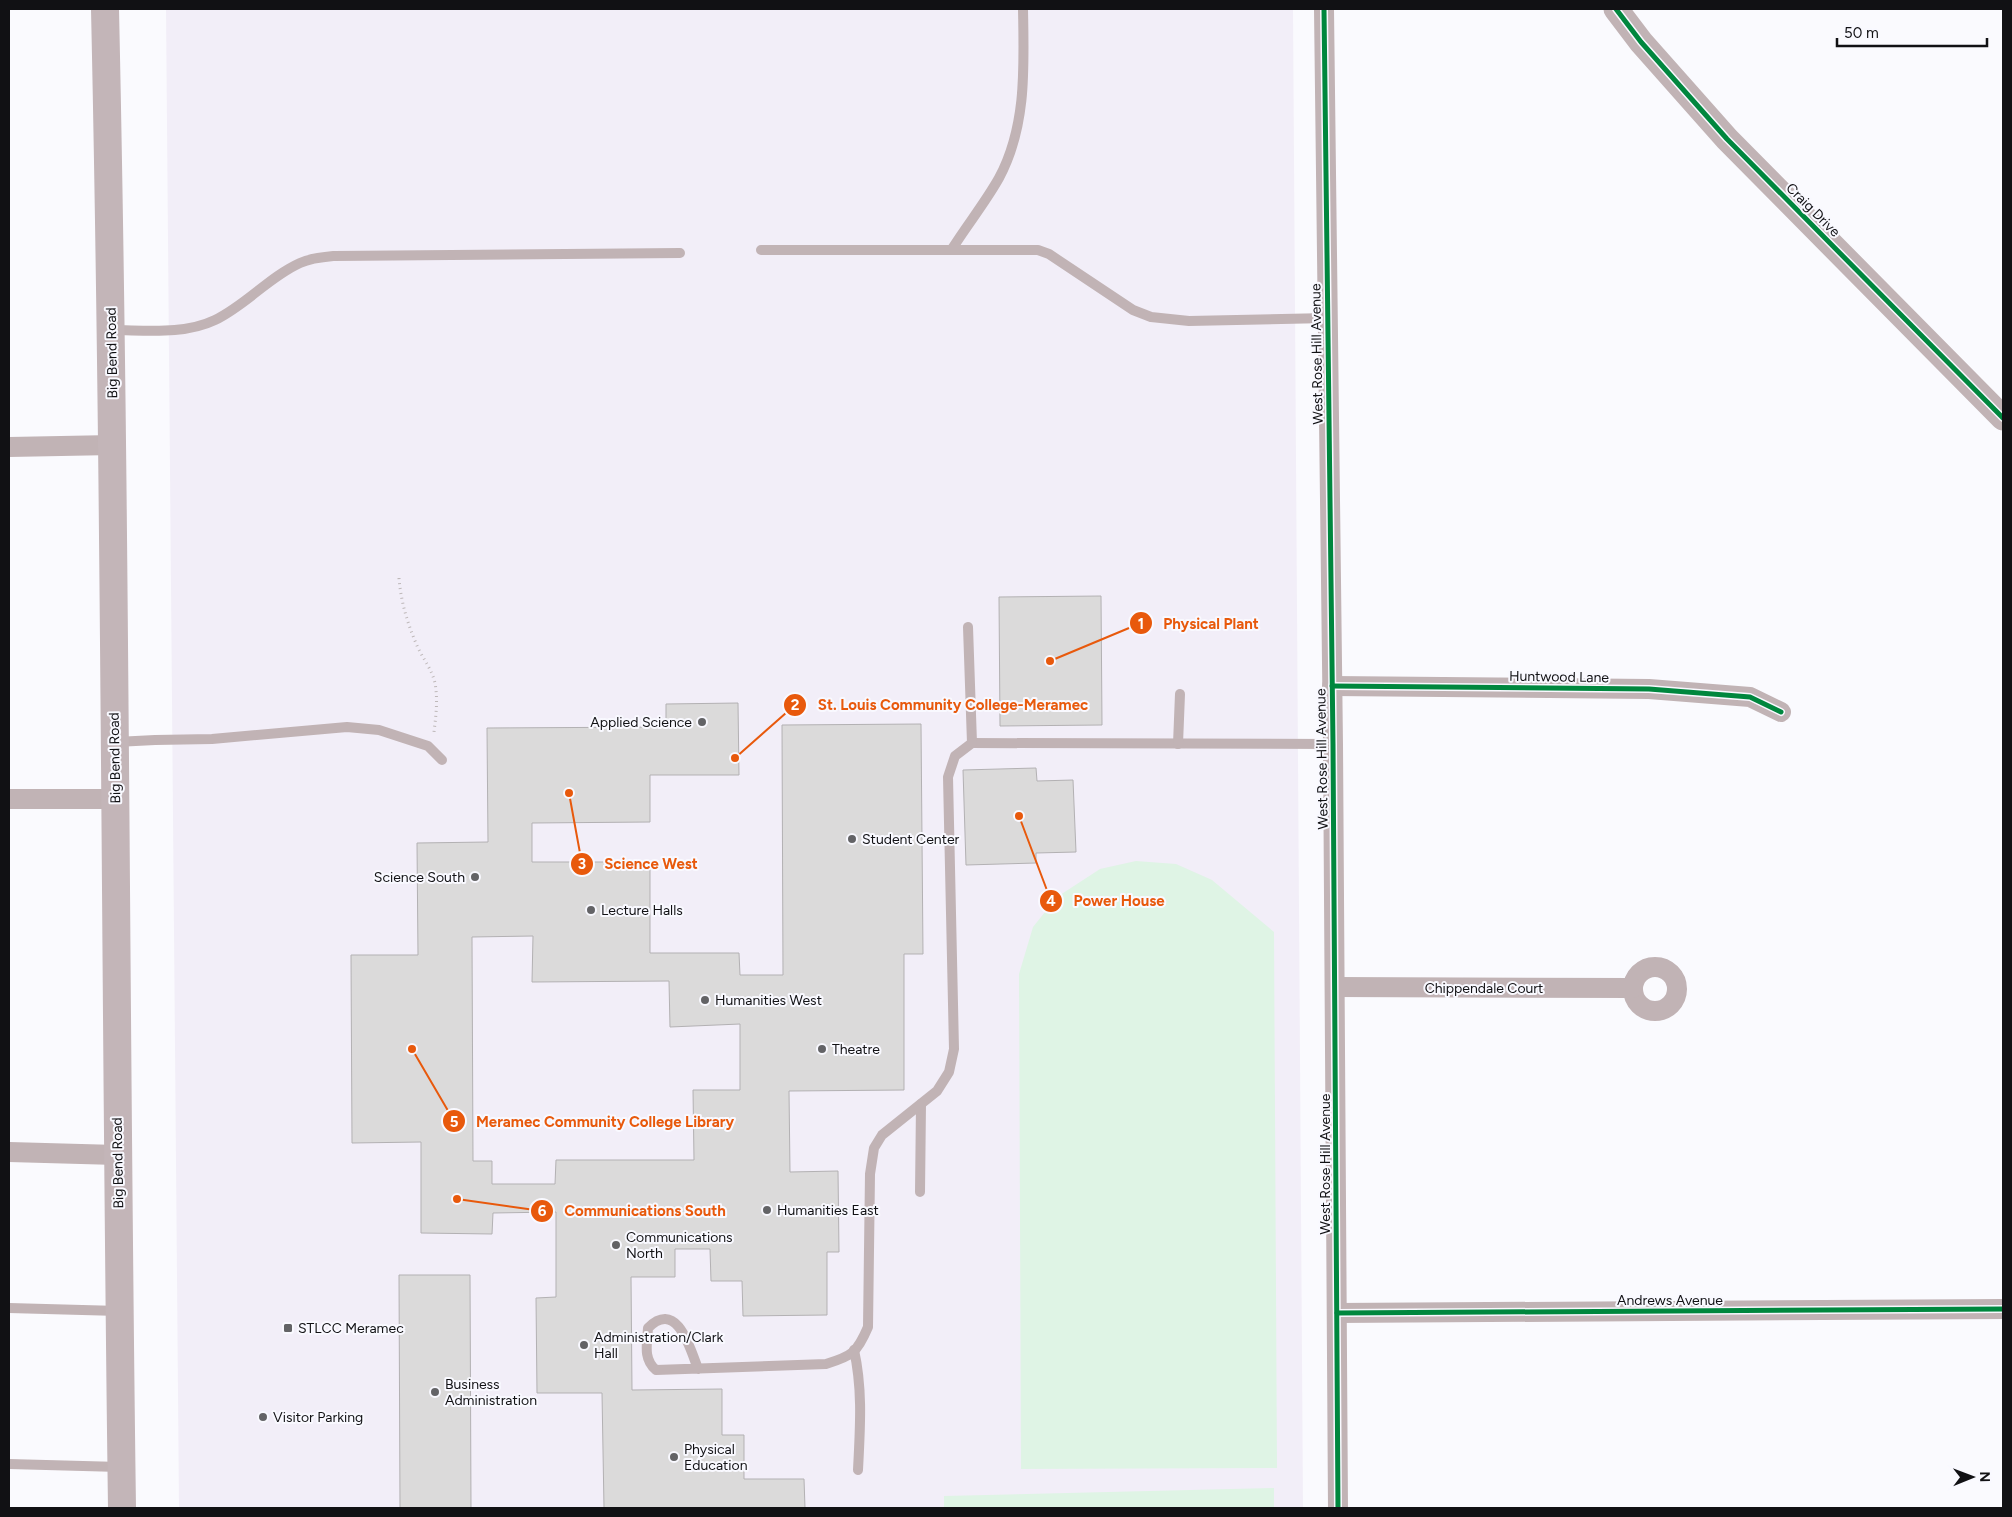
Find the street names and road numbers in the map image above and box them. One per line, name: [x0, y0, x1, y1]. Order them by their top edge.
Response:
street label: Craig Drive: [1783, 180, 1844, 241]
street label: West Rose Hill Avenue: [1307, 283, 1327, 425]
street label: Big Bend Road: [103, 307, 121, 399]
street label: Huntwood Lane: [1509, 668, 1610, 686]
street label: West Rose Hill Avenue: [1312, 688, 1332, 830]
street label: Big Bend Road: [106, 712, 124, 804]
street label: Chippendale Court: [1425, 980, 1543, 997]
street label: West Rose Hill Avenue: [1317, 1093, 1334, 1235]
street label: Big Bend Road: [109, 1117, 127, 1209]
street label: Andrews Avenue: [1617, 1292, 1723, 1309]

